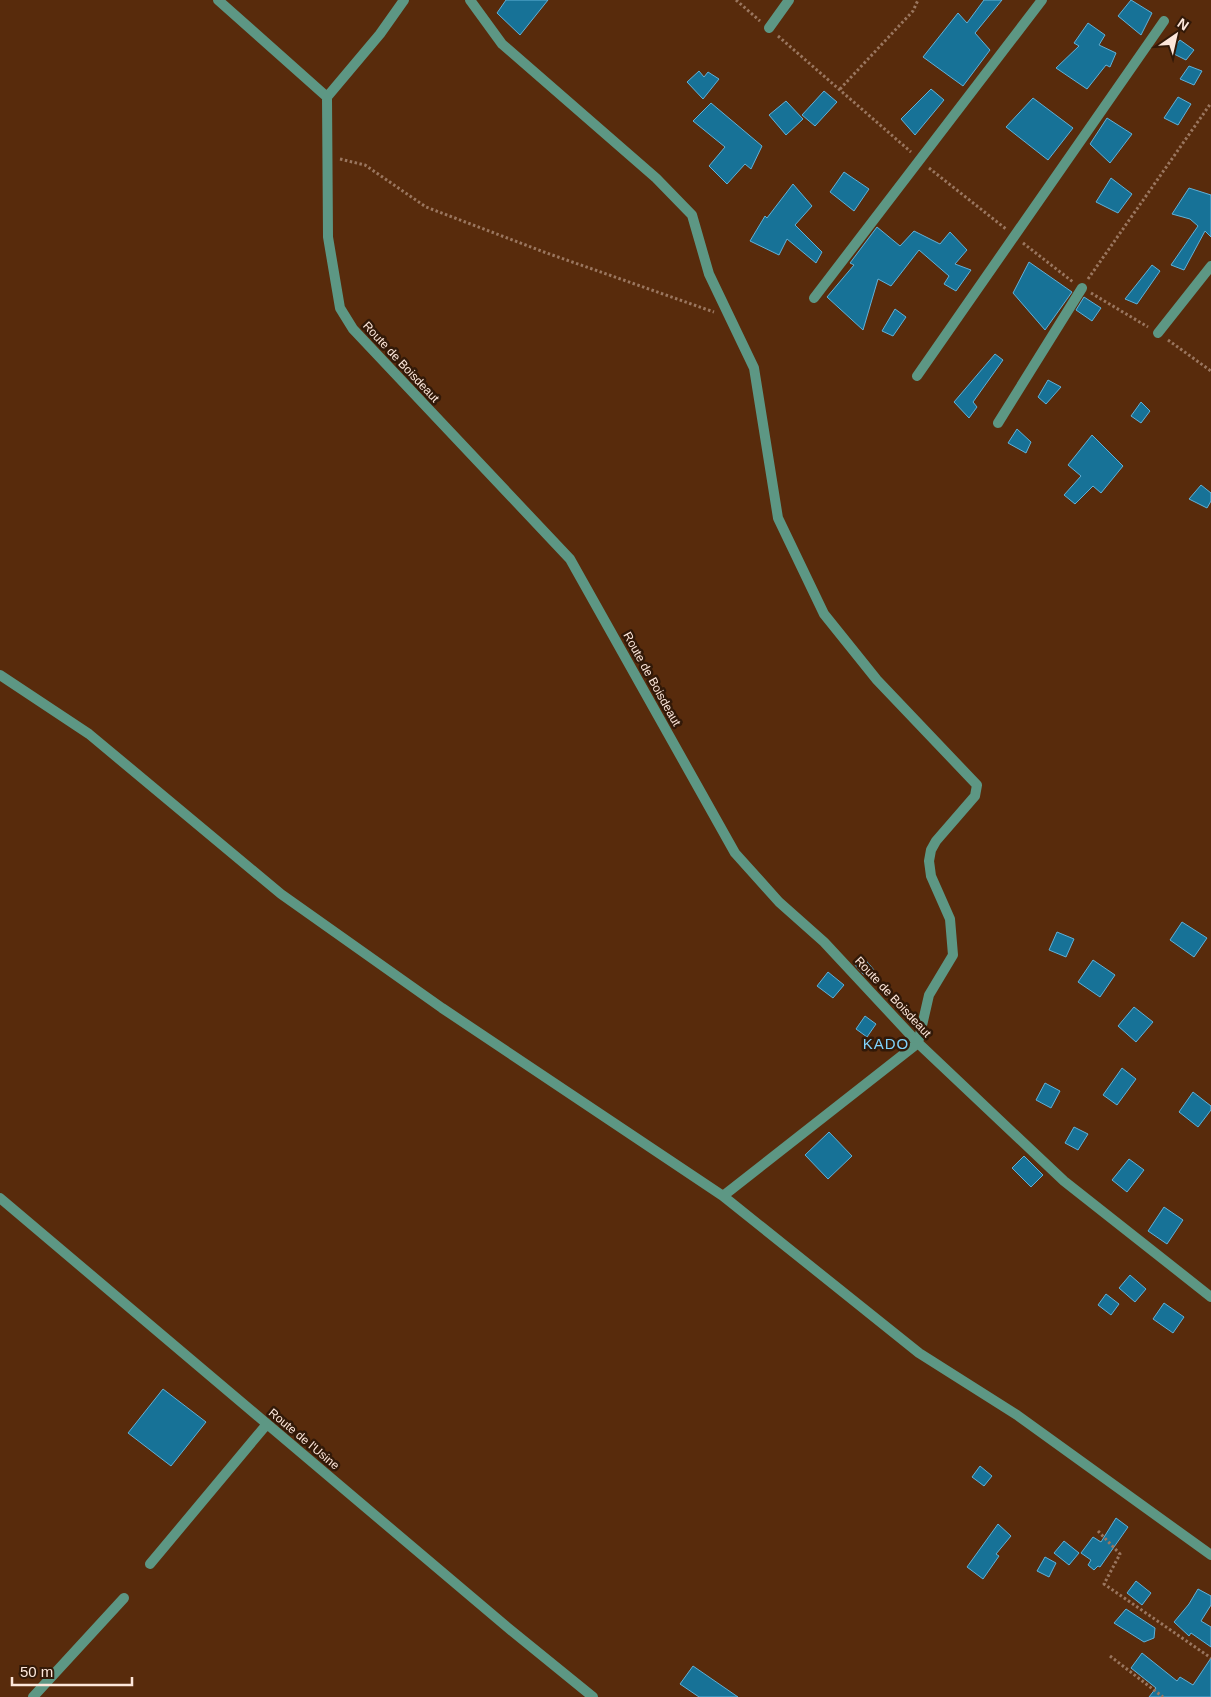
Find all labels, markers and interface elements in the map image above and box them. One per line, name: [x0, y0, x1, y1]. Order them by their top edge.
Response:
north arrow: [1151, 10, 1201, 60]
text: N: [1175, 15, 1192, 34]
street label: Route de Boisdeaut: [360, 319, 443, 406]
street label: Route de Boisdeaut: [620, 630, 684, 729]
street label: Route de Boisdeaut: [852, 954, 935, 1041]
district label: KADO: [863, 1035, 909, 1052]
street label: Route de l'Usine: [266, 1405, 342, 1473]
scale bar: [12, 1654, 132, 1686]
text: 50 m: [20, 1663, 53, 1680]

